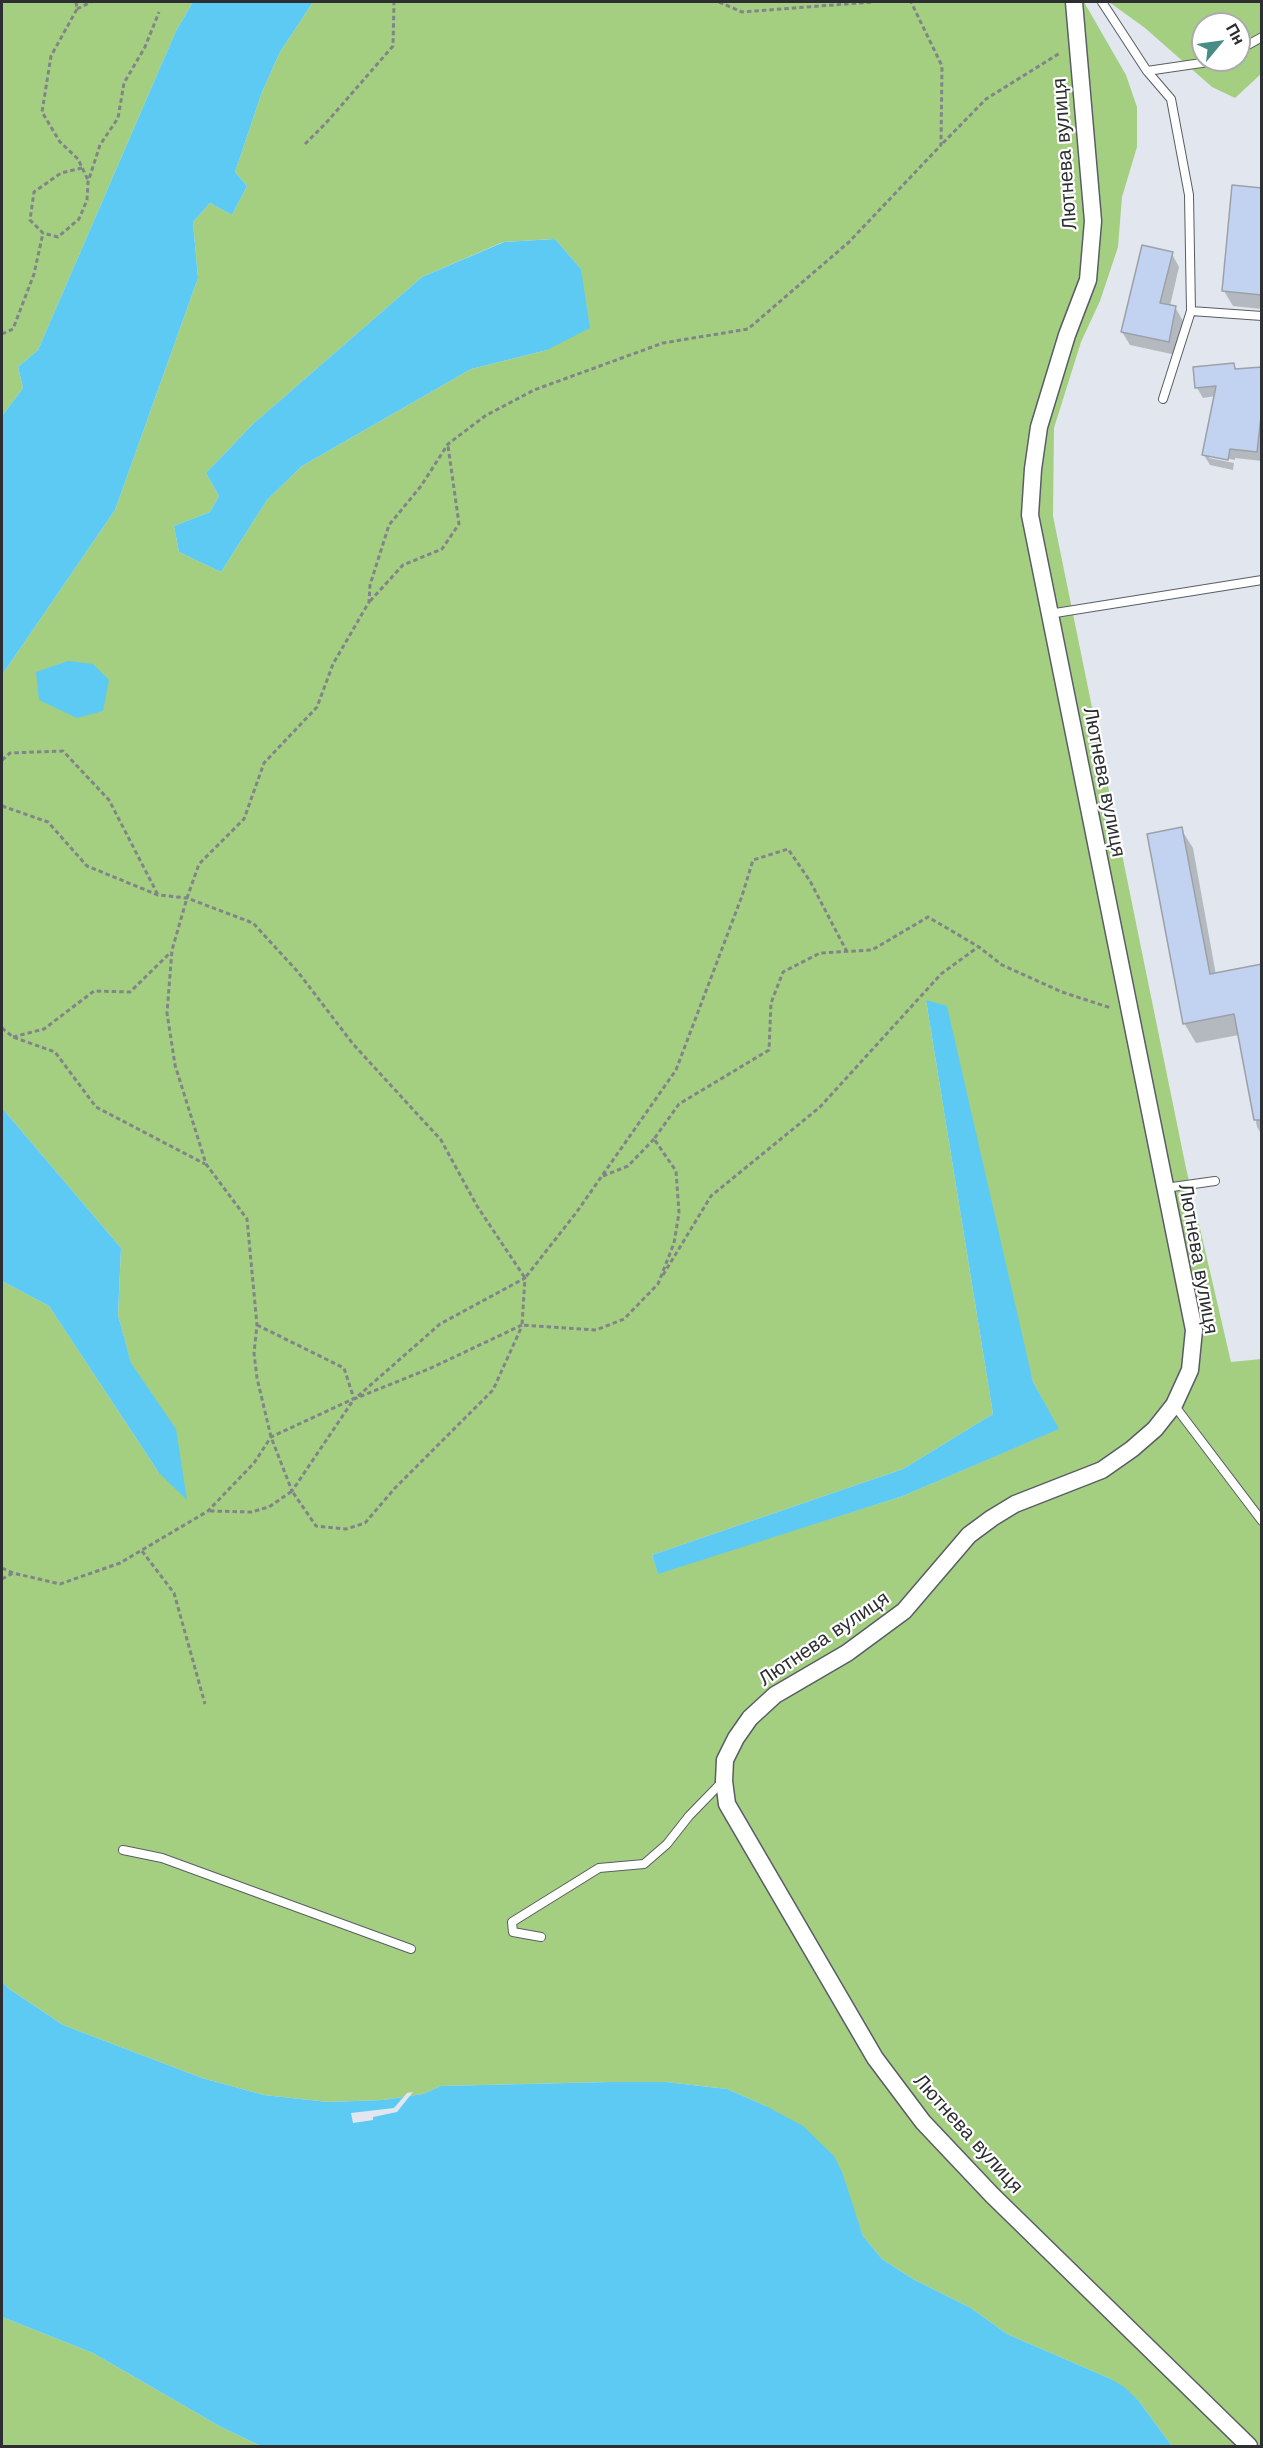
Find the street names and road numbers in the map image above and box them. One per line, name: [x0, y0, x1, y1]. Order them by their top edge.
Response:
street label: Лютнева вулиця: [1048, 77, 1082, 231]
street label: Лютнева вулиця: [1078, 705, 1130, 859]
street label: Лютнева вулиця: [1173, 1182, 1223, 1336]
street label: Лютнева вулиця: [754, 1586, 894, 1692]
street label: Лютнева вулиця: [908, 2069, 1028, 2199]

